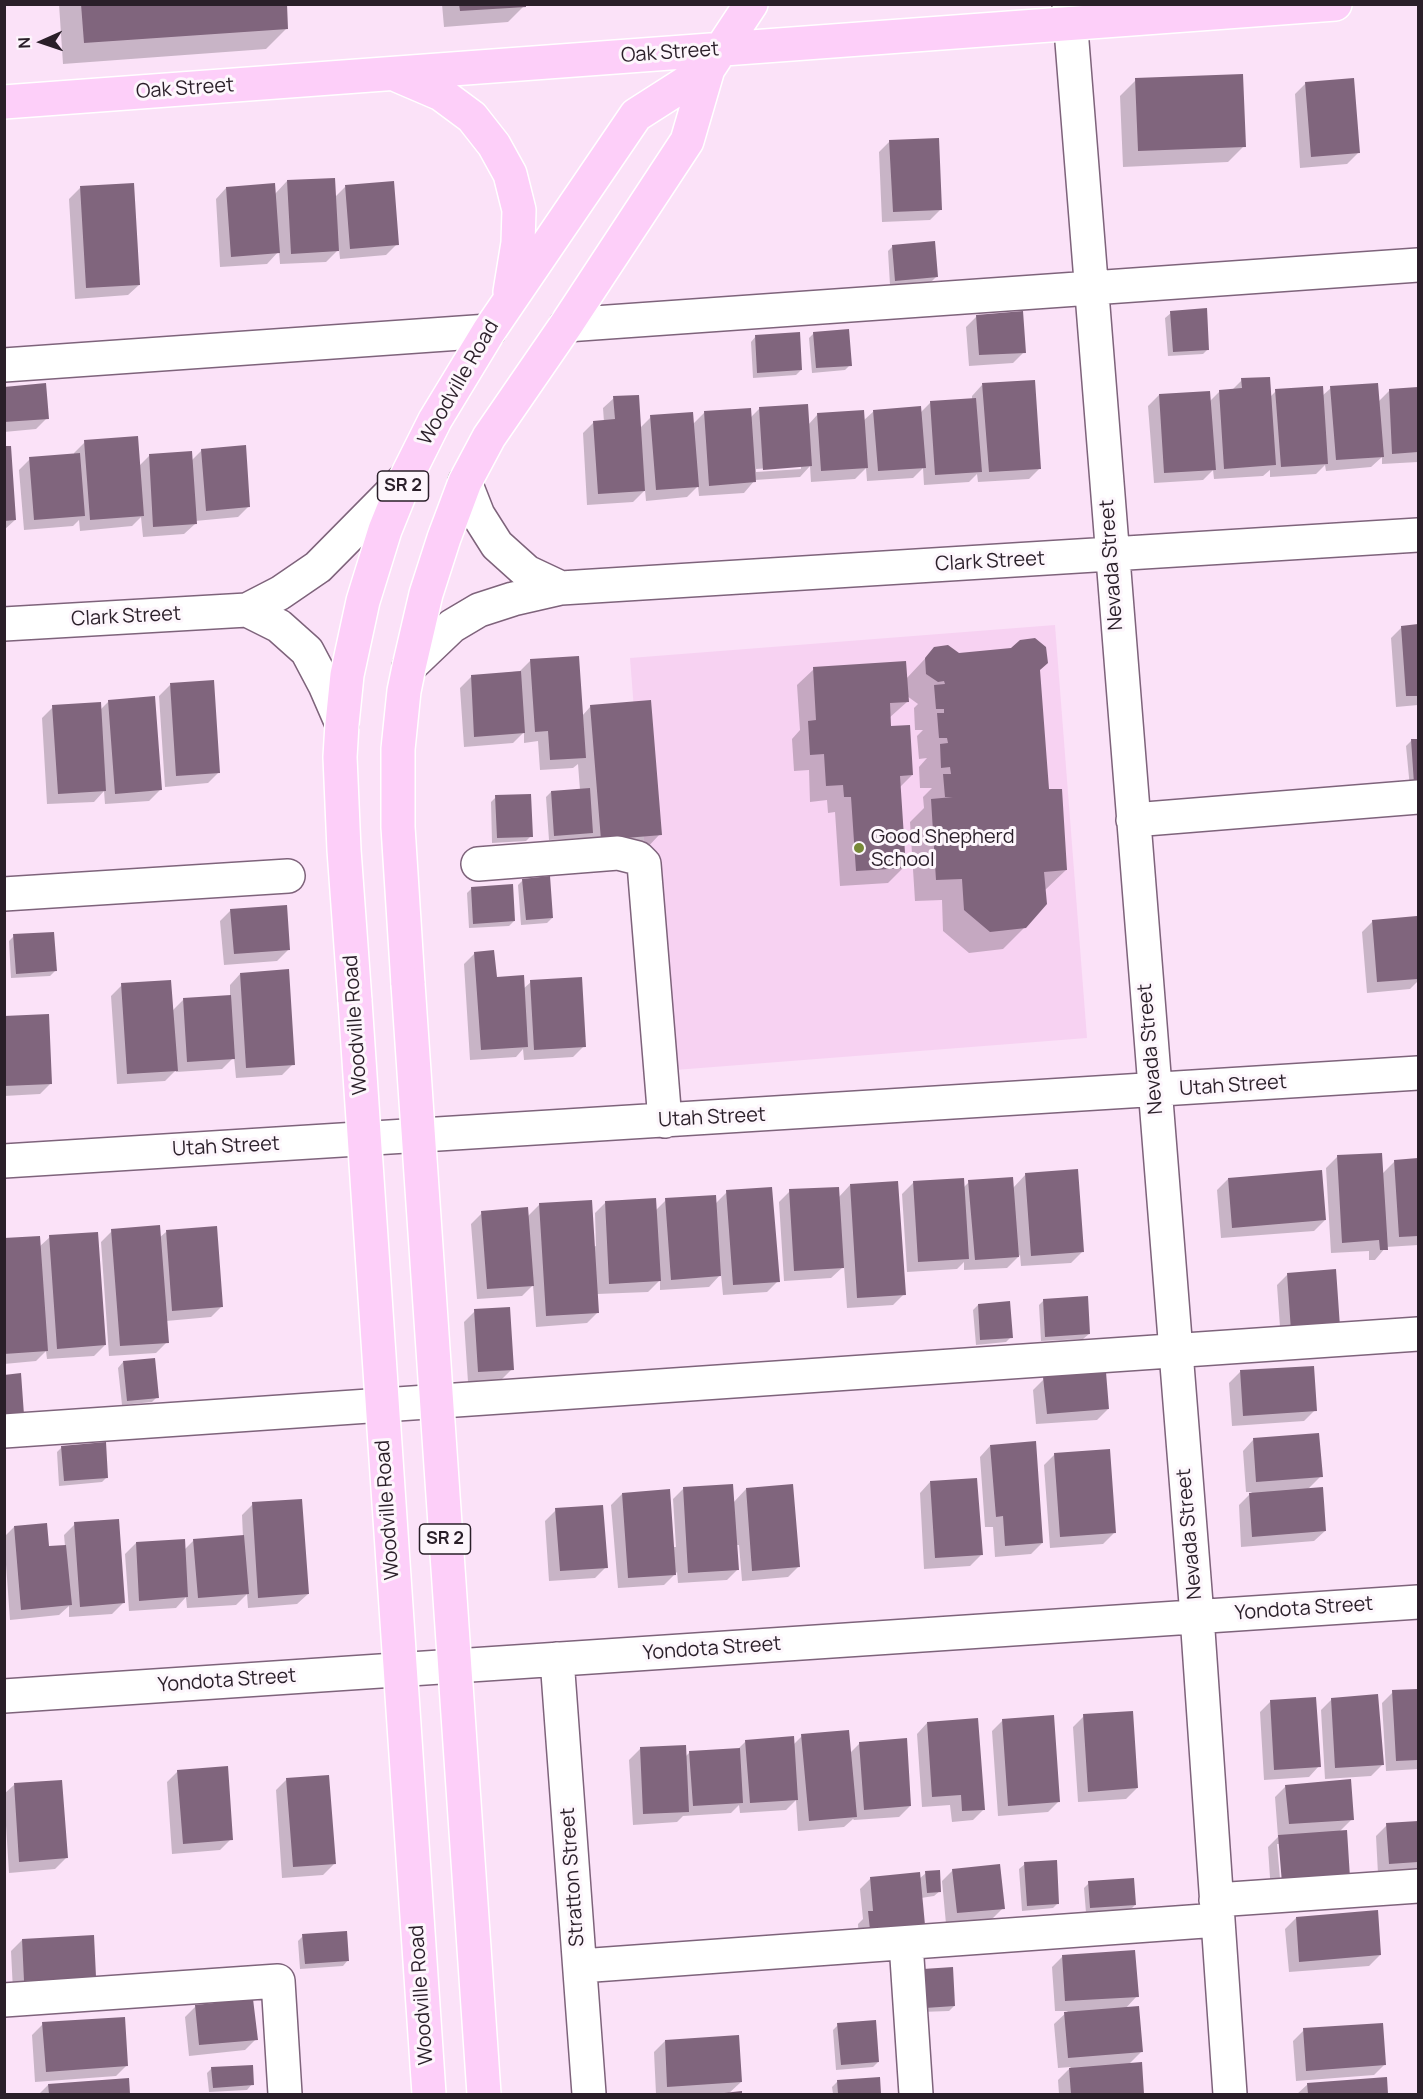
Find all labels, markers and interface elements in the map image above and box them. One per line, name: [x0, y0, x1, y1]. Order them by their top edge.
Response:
north arrow: [12, 12, 72, 72]
text: N: [13, 37, 35, 49]
street label: Oak Street: [620, 38, 720, 68]
street label: Oak Street: [135, 74, 235, 104]
street label: Woodville Road: [414, 316, 504, 450]
road number: SR 2: [378, 471, 428, 501]
street label: Nevada Street: [1095, 499, 1129, 631]
street label: Clark Street: [934, 547, 1046, 577]
street label: Clark Street: [70, 602, 182, 632]
place label: Good Shepherd School: [871, 825, 1014, 872]
marker: Good Shepherd School: [852, 841, 866, 855]
street label: Woodville Road: [339, 954, 373, 1096]
street label: Nevada Street: [1133, 983, 1169, 1115]
street label: Utah Street: [1178, 1070, 1288, 1102]
street label: Utah Street: [658, 1103, 766, 1133]
street label: Utah Street: [172, 1132, 280, 1162]
street label: Woodville Road: [371, 1439, 405, 1581]
street label: Nevada Street: [1172, 1468, 1208, 1600]
road number: SR 2: [420, 1524, 470, 1554]
street label: Yondota Street: [1234, 1592, 1374, 1626]
street label: Yondota Street: [642, 1632, 782, 1666]
street label: Yondota Street: [157, 1664, 297, 1698]
street label: Stratton Street: [556, 1807, 590, 1947]
street label: Woodville Road: [405, 1924, 439, 2066]

